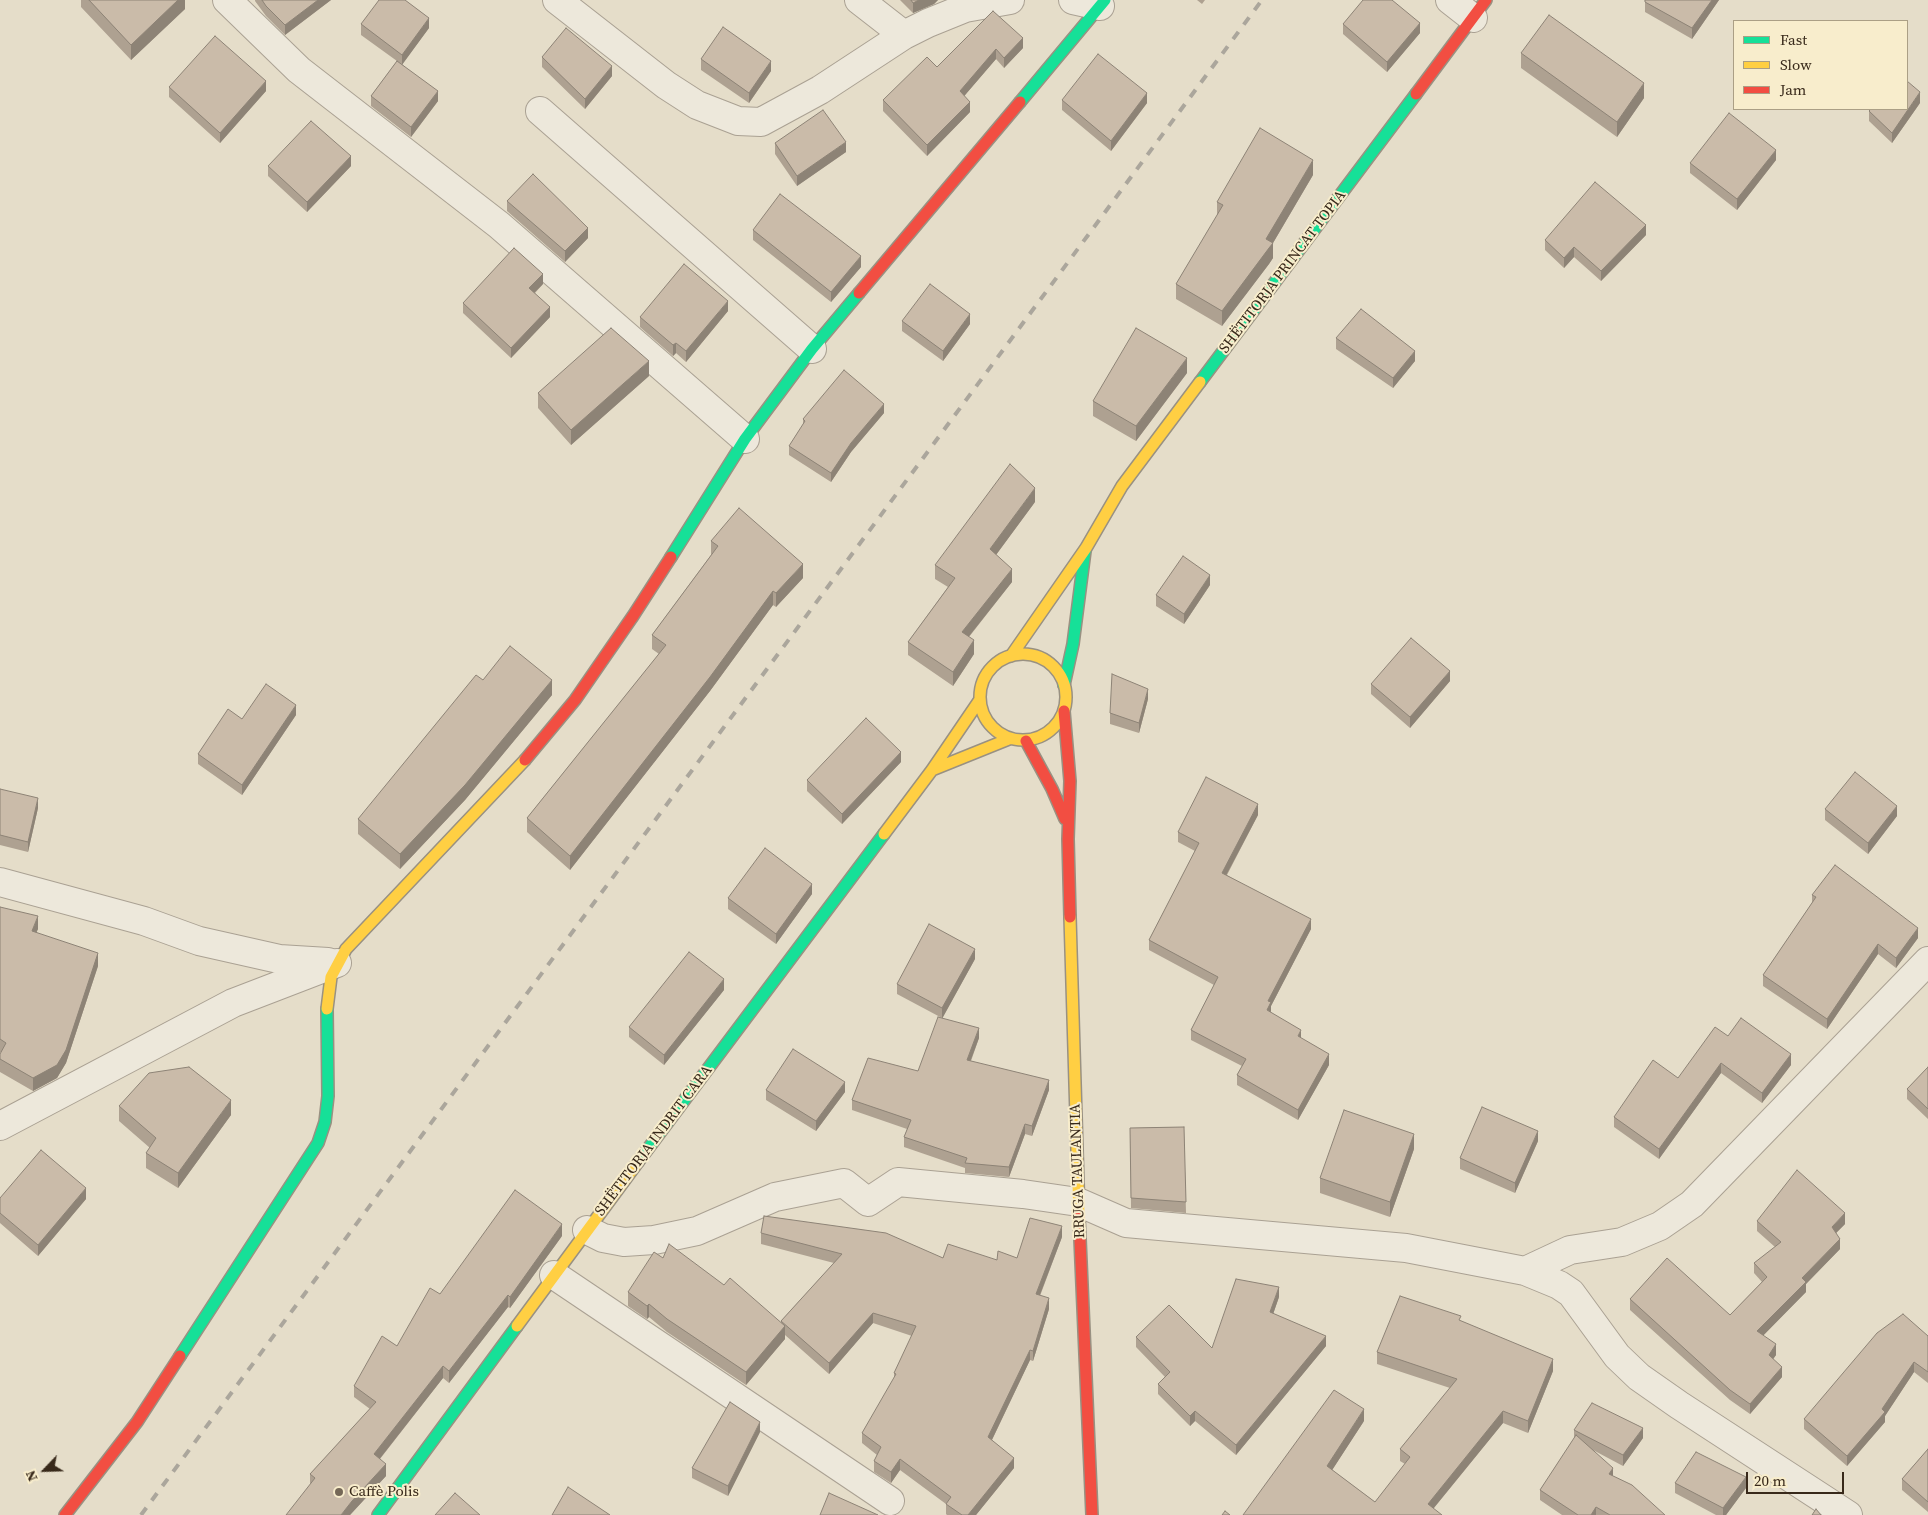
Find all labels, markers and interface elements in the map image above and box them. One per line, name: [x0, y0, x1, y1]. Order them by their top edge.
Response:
legend: [1733, 20, 1908, 110]
text: Fast: [1780, 29, 1807, 50]
text: Slow: [1780, 54, 1812, 75]
text: Jam: [1780, 79, 1806, 100]
street label: SHËTITORJA PRINCAT TOPIA: [1216, 187, 1350, 357]
street label: SHËTITORJA INDRIT CARA: [591, 1062, 717, 1220]
street label: RRUGA TAULANTIA: [1067, 1103, 1089, 1239]
north arrow: [20, 1445, 70, 1495]
scale bar: [1748, 1462, 1846, 1494]
text: N: [20, 1467, 43, 1485]
text: 20 m: [1754, 1470, 1786, 1491]
place label: Caffè Polis: [349, 1483, 419, 1501]
marker: Caffè Polis: [333, 1486, 345, 1498]

